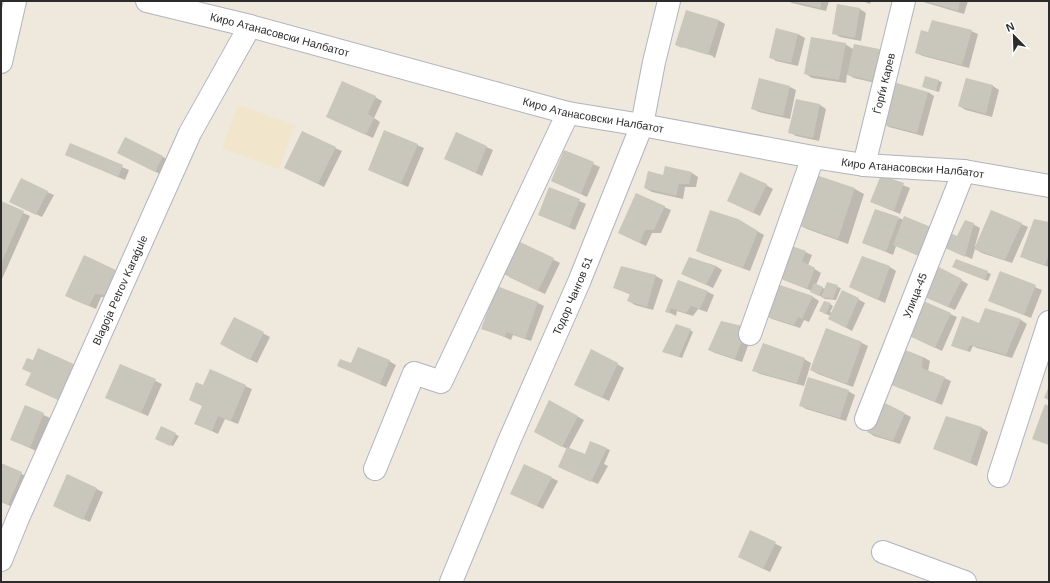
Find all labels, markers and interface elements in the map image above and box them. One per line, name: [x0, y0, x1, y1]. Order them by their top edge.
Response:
street label: Киро Атанасовски Налбатот: [209, 11, 351, 59]
north arrow: [994, 16, 1034, 56]
text: N: [1004, 20, 1016, 34]
street label: Ѓорѓи Карев: [871, 52, 897, 115]
street label: Киро Атанасовски Налбатот: [522, 95, 665, 135]
street label: Киро Атанасовски Налбатот: [840, 156, 985, 180]
street label: Blagoja Petrov Karaǵule: [90, 233, 150, 347]
street label: Тодор Чангов 51: [550, 255, 595, 337]
street label: Улица-45: [901, 271, 929, 319]

